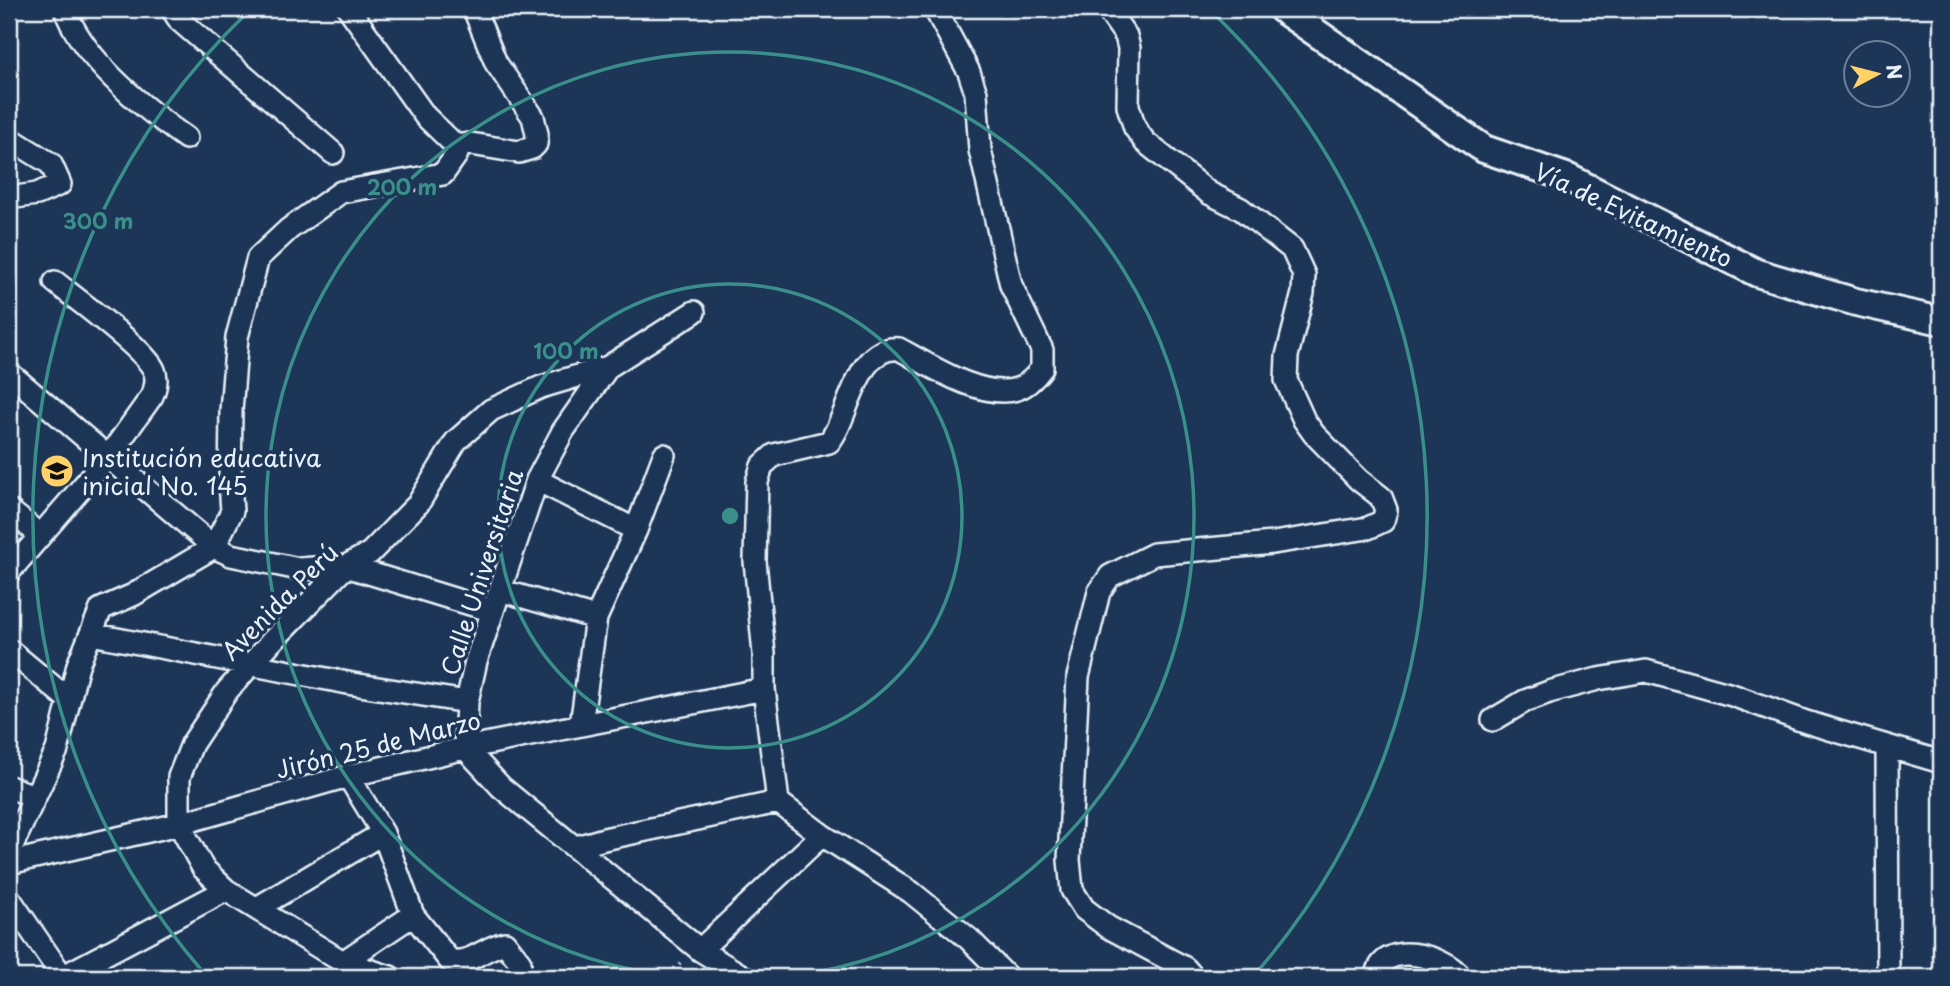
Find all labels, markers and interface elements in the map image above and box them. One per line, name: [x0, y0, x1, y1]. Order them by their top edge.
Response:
north arrow: [1842, 38, 1912, 108]
text: N: [1880, 63, 1910, 81]
street label: Vía de Evitamiento: [1529, 152, 1739, 276]
text: 200 m: [367, 170, 437, 202]
text: 300 m: [63, 204, 133, 236]
text: 100 m: [533, 334, 599, 366]
place label: Institución educativa inicial No. 145: [82, 439, 321, 503]
school or university icon: Institución educativa inicial No. 145: [38, 452, 76, 490]
street label: Calle Universitaria: [431, 464, 531, 680]
centre of rings: [718, 504, 742, 528]
street label: Avenida Perú: [212, 534, 346, 668]
street label: Jirón 25 de Marzo: [272, 701, 484, 787]

